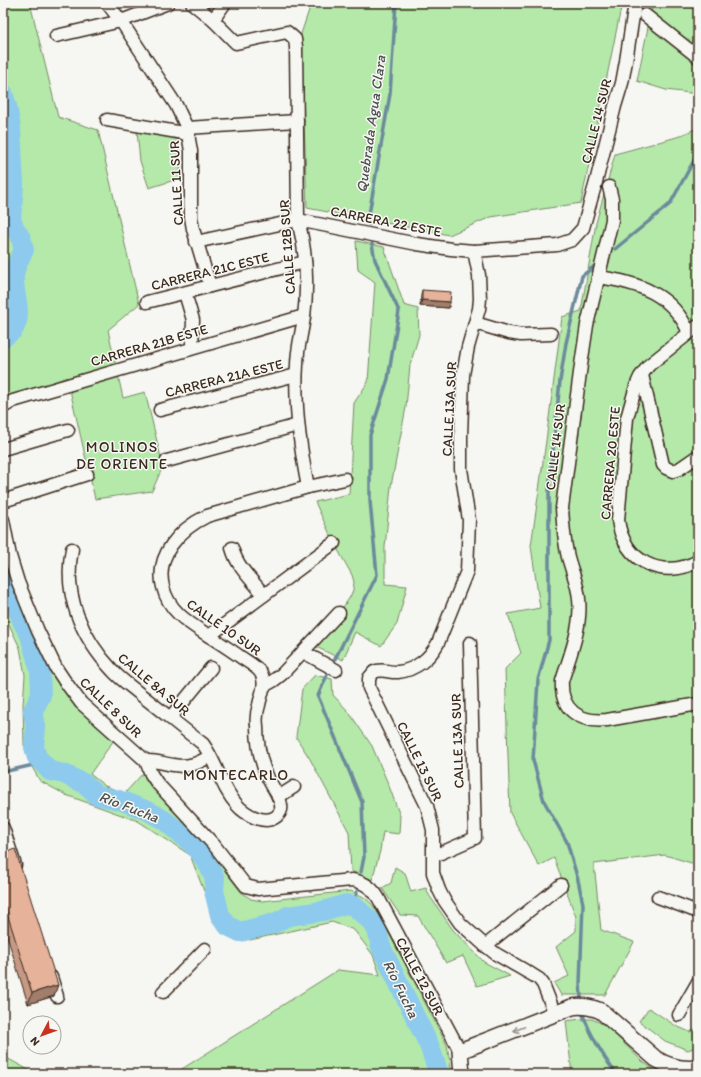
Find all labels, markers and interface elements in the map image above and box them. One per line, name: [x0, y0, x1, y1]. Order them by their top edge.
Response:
water label: Quebrada Agua Clara: [352, 54, 390, 194]
street label: CALLE 14 SUR: [578, 77, 615, 165]
street label: CALLE 11 SUR: [166, 140, 187, 226]
street label: CALLE 12B SUR: [276, 199, 299, 295]
street label: CARRERA 22 ESTE: [329, 202, 443, 241]
street label: CARRERA 21C ESTE: [149, 249, 271, 294]
street label: CARRERA 21B ESTE: [89, 321, 210, 370]
street label: CARRERA 21A ESTE: [163, 356, 285, 401]
street label: CALLE 13A SUR: [439, 361, 460, 457]
street label: CALLE 14 SUR: [542, 403, 569, 491]
street label: CARRERA 20 ESTE: [597, 405, 624, 521]
district label: MOLINOS DE ORIENTE: [76, 438, 168, 473]
street label: CALLE 10 SUR: [183, 595, 265, 660]
street label: CALLE 8A SUR: [114, 649, 193, 720]
street label: CALLE 8 SUR: [76, 674, 145, 741]
street label: CALLE 13A SUR: [447, 693, 468, 789]
street label: CALLE 13 SUR: [393, 719, 446, 804]
district label: MONTECARLO: [183, 766, 289, 784]
water label: Río Fucha: [97, 787, 162, 827]
street label: CALLE 12 SUR: [392, 934, 447, 1018]
water label: Río Fucha: [379, 957, 423, 1021]
north arrow: [22, 1015, 62, 1055]
one-way arrow: [513, 1025, 525, 1033]
text: N: [27, 1034, 42, 1048]

